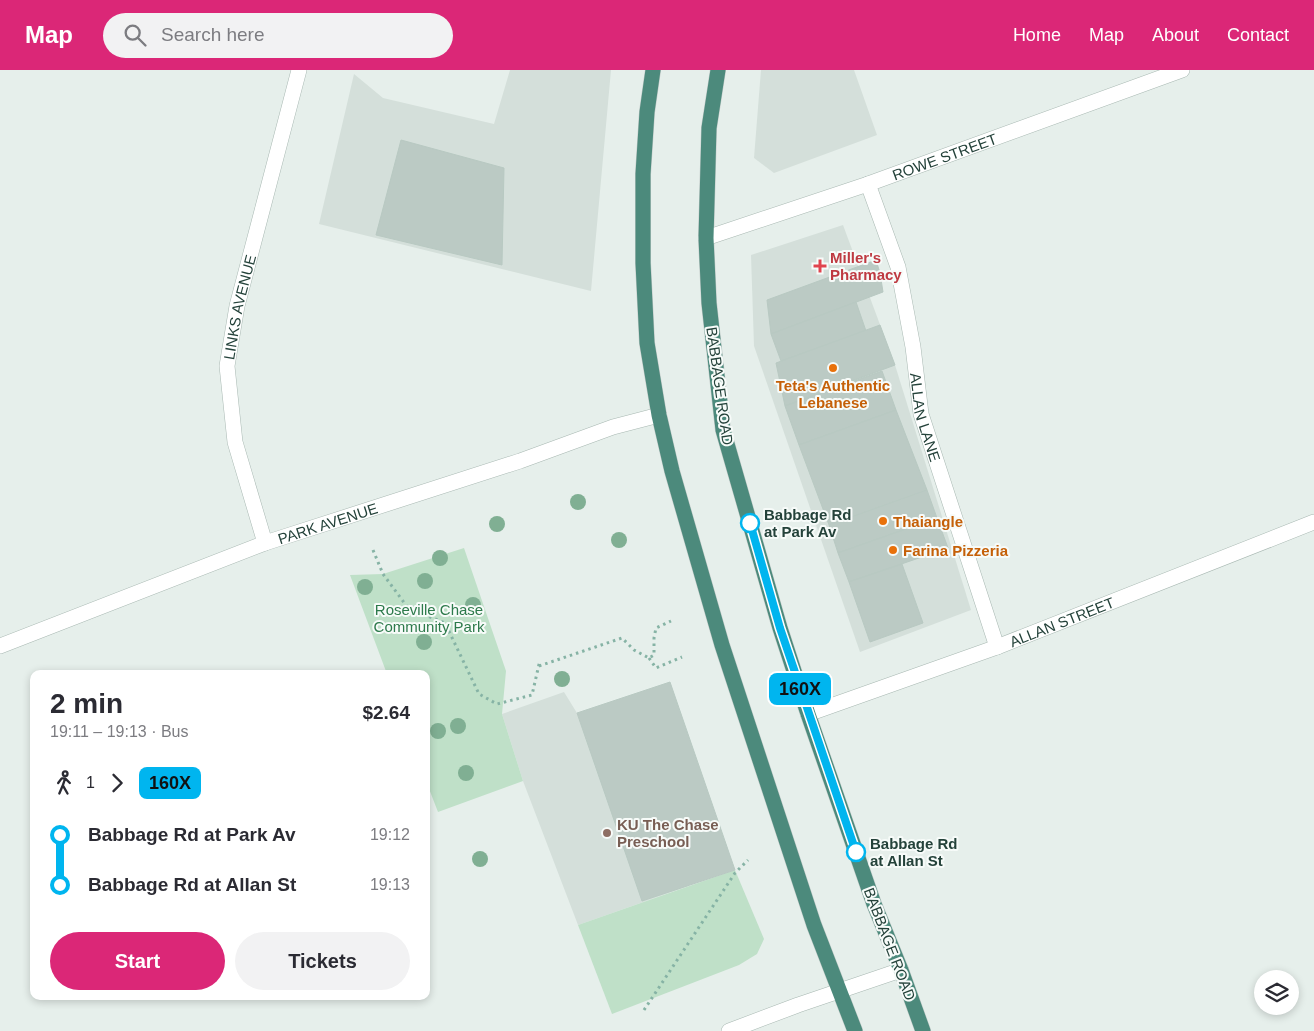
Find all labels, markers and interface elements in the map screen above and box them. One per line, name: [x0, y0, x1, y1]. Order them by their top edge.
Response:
search box: [103, 13, 453, 58]
text: Map: [25, 21, 73, 48]
icon: search: [121, 21, 149, 49]
text: Search here: [161, 24, 265, 45]
text: Home: [1013, 25, 1061, 45]
text: Map: [1089, 25, 1124, 45]
text: About: [1152, 25, 1199, 45]
text: Contact: [1227, 25, 1289, 45]
street label: ROWE STREET: [890, 129, 999, 183]
place label: Miller's Pharmacy: [830, 249, 902, 283]
street label: LINKS AVENUE: [220, 253, 259, 361]
marker: Miller's Pharmacy: [814, 260, 826, 272]
street label: BABBAGE ROAD: [703, 326, 737, 446]
marker: Teta's Authentic Lebanese: [827, 362, 839, 374]
street label: ALLAN LANE: [908, 372, 944, 464]
place label: Teta's Authentic Lebanese: [776, 377, 890, 411]
street label: PARK AVENUE: [276, 499, 380, 547]
place label: Babbage Rd at Park Av: [764, 506, 852, 540]
marker: Babbage Rd at Park Av: [740, 513, 760, 533]
place label: Thaiangle: [893, 513, 963, 530]
marker: Thaiangle: [877, 515, 889, 527]
place label: Farina Pizzeria: [903, 542, 1009, 559]
marker: Farina Pizzeria: [887, 544, 899, 556]
street label: ALLAN STREET: [1007, 593, 1116, 650]
park label: Roseville Chase Community Park: [374, 601, 485, 635]
line badge: 160X: [765, 673, 835, 705]
text: 160X: [779, 679, 821, 699]
text: 2 min: [50, 688, 123, 719]
text: $2.64: [362, 702, 410, 723]
text: 19:11 – 19:13 · Bus: [50, 723, 188, 740]
icon: walk: [50, 769, 78, 797]
icon: forward: [103, 769, 131, 797]
text: 160X: [149, 773, 191, 793]
text: 1: [86, 774, 95, 791]
place label: KU The Chase Preschool: [617, 816, 719, 850]
text: Babbage Rd at Park Av: [88, 824, 296, 845]
text: 19:12: [370, 826, 410, 843]
marker: KU The Chase Preschool: [601, 827, 613, 839]
place label: Babbage Rd at Allan St: [870, 835, 958, 869]
marker: Babbage Rd at Allan St: [846, 842, 866, 862]
text: Babbage Rd at Allan St: [88, 874, 296, 895]
text: 19:13: [370, 876, 410, 893]
street label: BABBAGE ROAD: [861, 885, 919, 1003]
button: Start: [50, 932, 225, 990]
button: Tickets: [235, 932, 410, 990]
map controls: [1254, 970, 1299, 1015]
button: layers: [1254, 970, 1299, 1015]

